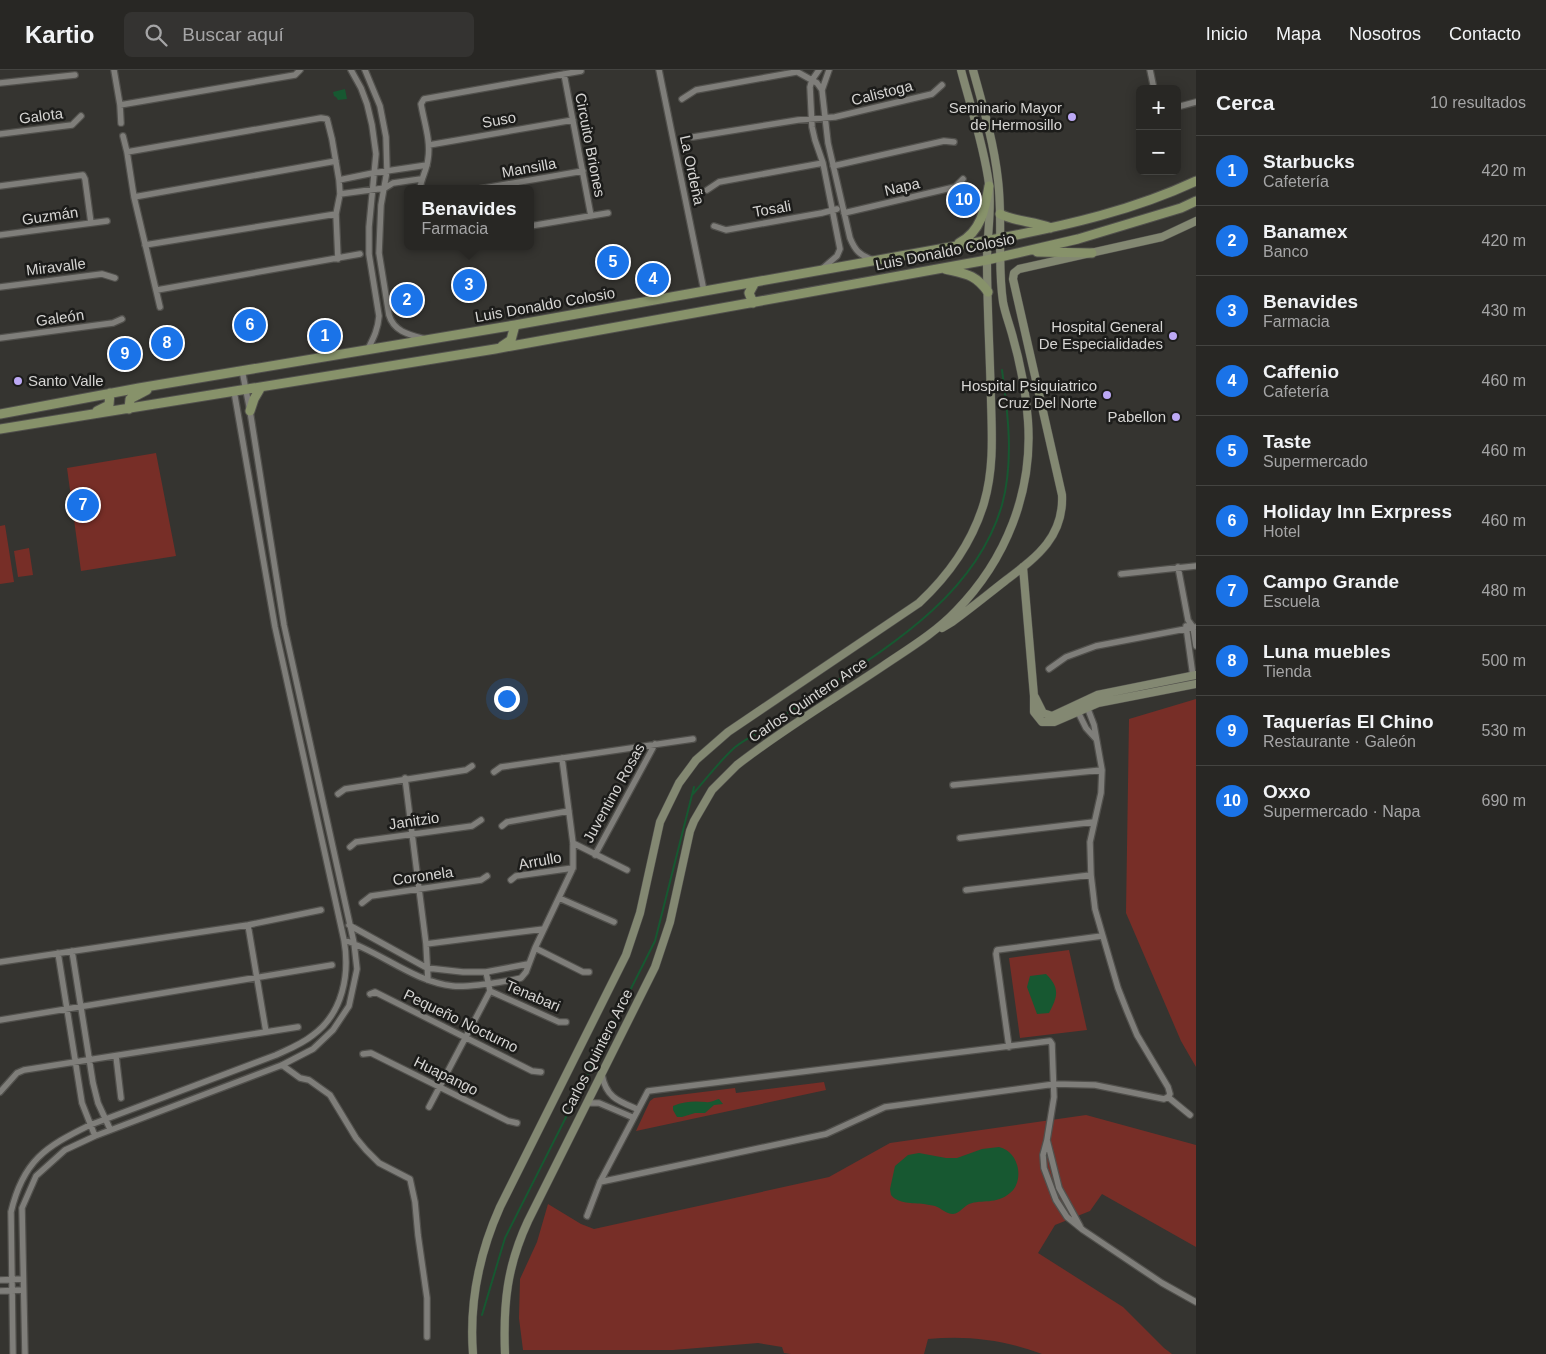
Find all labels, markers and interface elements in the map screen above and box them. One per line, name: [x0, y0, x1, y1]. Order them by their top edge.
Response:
search box: [124, 12, 474, 57]
text: Kartio: [25, 21, 94, 48]
icon: search: [142, 21, 170, 49]
text: Buscar aquí: [182, 24, 284, 45]
text: Inicio: [1206, 24, 1248, 44]
text: Mapa: [1276, 24, 1321, 44]
text: Nosotros: [1349, 24, 1421, 44]
text: Contacto: [1449, 24, 1521, 44]
street label: Calistoga: [849, 77, 915, 108]
map controls: [1136, 85, 1181, 175]
button: +: [1136, 85, 1181, 130]
street label: Circuito Briones: [572, 91, 609, 198]
text: Cerca: [1216, 91, 1274, 114]
text: 10 resultados: [1430, 94, 1526, 111]
place label: Seminario Mayor de Hermosillo: [949, 99, 1062, 133]
street label: Galota: [18, 104, 65, 127]
street label: Suso: [481, 108, 517, 131]
marker: Seminario Mayor de Hermosillo: [1066, 111, 1078, 123]
button: −: [1136, 130, 1181, 175]
street label: La Ordeña: [677, 133, 708, 207]
text: Starbucks: [1263, 151, 1355, 172]
street label: Mansilla: [500, 154, 558, 181]
text: 1: [1228, 162, 1236, 179]
text: 420 m: [1482, 162, 1526, 179]
text: Cafetería: [1263, 173, 1329, 190]
street label: Napa: [883, 174, 922, 199]
pin: 10: [948, 181, 980, 219]
popup: [404, 185, 534, 250]
street label: Tosali: [752, 197, 792, 220]
text: Benavides: [421, 198, 517, 219]
street label: Guzmán: [21, 203, 79, 228]
text: Farmacia: [421, 220, 488, 237]
text: Banamex: [1263, 221, 1348, 242]
street label: Luis Donaldo Colosio: [874, 230, 1016, 273]
text: 2: [1228, 232, 1236, 249]
text: 420 m: [1482, 232, 1526, 249]
pin: 5: [597, 243, 629, 281]
text: Banco: [1263, 243, 1308, 260]
street label: Miravalle: [25, 254, 87, 279]
pin: 4: [637, 260, 669, 298]
pin: 3: [453, 266, 485, 304]
pin: 2: [391, 281, 423, 319]
street label: Luis Donaldo Colosio: [474, 284, 616, 325]
text: Benavides: [1263, 291, 1358, 312]
text: 3: [1228, 302, 1236, 319]
text: 430 m: [1482, 302, 1526, 319]
street label: Galeón: [35, 306, 85, 329]
pin: 6: [234, 306, 266, 344]
text: Farmacia: [1263, 313, 1330, 330]
pin: 1: [309, 317, 341, 355]
place label: Hospital General De Especialidades: [1039, 318, 1163, 352]
pin: 8: [151, 324, 183, 362]
marker: Hospital General De Especialidades: [1167, 330, 1179, 342]
pin: 9: [109, 335, 141, 373]
text: Caffenio: [1263, 361, 1339, 382]
place label: Santo Valle: [28, 372, 104, 389]
text: 4: [1228, 372, 1236, 389]
text: 460 m: [1482, 372, 1526, 389]
marker: Santo Valle: [12, 375, 24, 387]
place label: Hospital Psiquiatrico Cruz Del Norte: [961, 377, 1097, 411]
text: Cafetería: [1263, 383, 1329, 400]
marker: Hospital Psiquiatrico Cruz Del Norte: [1101, 389, 1113, 401]
place label: Pabellon: [1108, 408, 1166, 425]
marker: Pabellon: [1170, 411, 1182, 423]
text: Taste: [1263, 431, 1311, 452]
text: 5: [1228, 442, 1236, 459]
text: 460 m: [1482, 442, 1526, 459]
text: Supermercado: [1263, 453, 1368, 470]
pin: 7: [67, 486, 99, 524]
text: Holiday Inn Exrpress: [1263, 501, 1452, 522]
text: 6: [1228, 512, 1236, 529]
text: 460 m: [1482, 512, 1526, 529]
text: Hotel: [1263, 523, 1300, 540]
text: Campo Grande: [1263, 571, 1399, 592]
text: 7: [1228, 582, 1236, 599]
text: 480 m: [1482, 582, 1526, 599]
text: Escuela: [1263, 593, 1320, 610]
text: Luna muebles: [1263, 641, 1391, 662]
text: 8: [1228, 652, 1236, 669]
text: 500 m: [1482, 652, 1526, 669]
street label: Carlos Quintero Arce: [745, 654, 870, 746]
text: Tienda: [1263, 663, 1311, 680]
your location: [494, 686, 520, 712]
text: Taquerías El Chino: [1263, 711, 1434, 732]
text: 9: [1228, 722, 1236, 739]
text: 530 m: [1482, 722, 1526, 739]
text: Restaurante · Galeón: [1263, 733, 1416, 750]
street label: Juventino Rosas: [579, 740, 648, 845]
text: Oxxo: [1263, 781, 1311, 802]
text: 10: [1223, 792, 1241, 809]
text: 690 m: [1482, 792, 1526, 809]
text: Supermercado · Napa: [1263, 803, 1420, 820]
street label: Janitzio: [388, 809, 440, 832]
street label: Arrullo: [517, 848, 563, 873]
street label: Coronela: [392, 863, 455, 888]
street label: Tenabari: [503, 976, 563, 1015]
street label: Pequeño Nocturno: [401, 985, 521, 1056]
street label: Carlos Quintero Arce: [557, 986, 636, 1118]
street label: Huapango: [411, 1053, 481, 1098]

